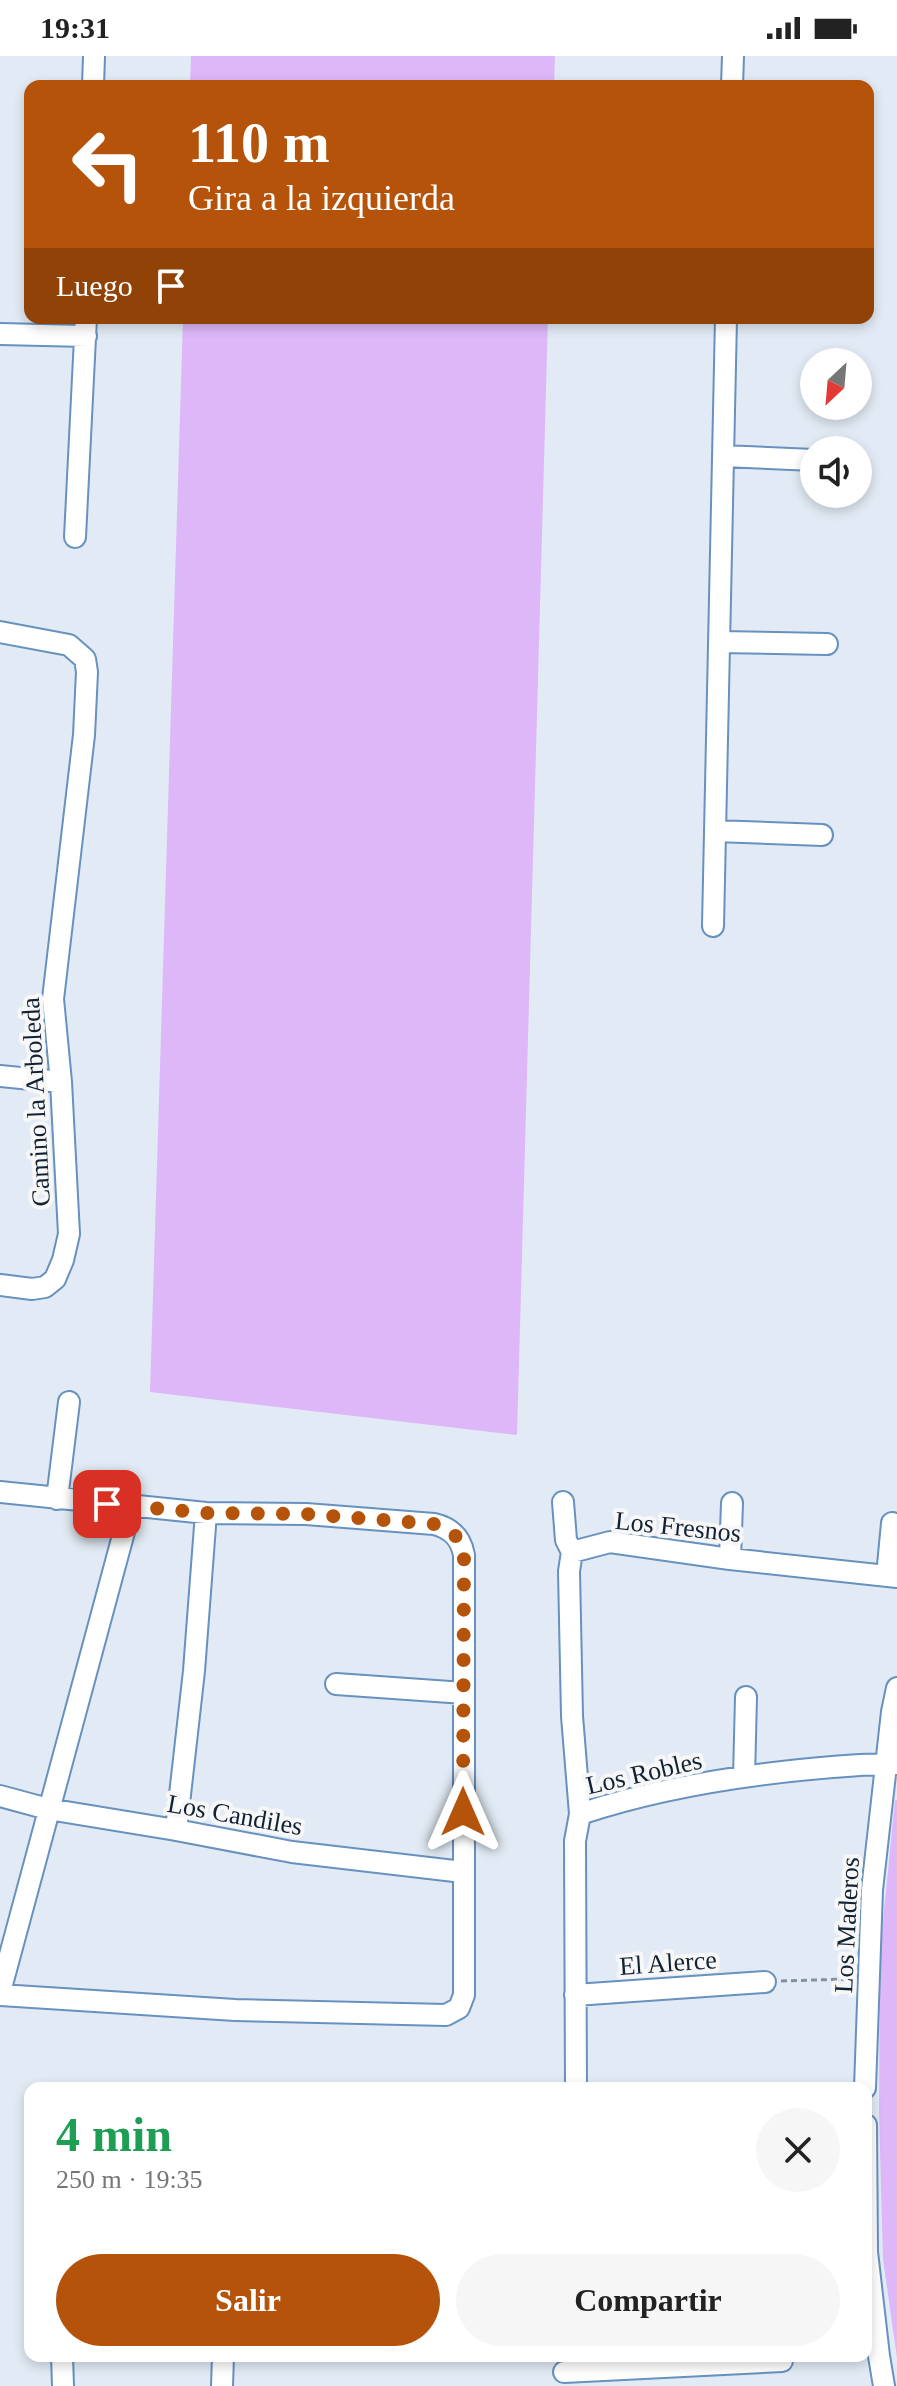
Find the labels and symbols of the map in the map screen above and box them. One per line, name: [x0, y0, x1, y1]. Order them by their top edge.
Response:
north arrow: [800, 348, 872, 420]
street label: Camino la Arboleda: [16, 996, 56, 1207]
pin: [73, 1470, 141, 1538]
street label: Los Fresnos: [614, 1506, 742, 1548]
street label: Los Robles: [583, 1746, 705, 1800]
position arrow: [421, 1770, 505, 1854]
street label: Los Candiles: [165, 1789, 305, 1841]
street label: Los Maderos: [829, 1856, 865, 1994]
street label: El Alerce: [618, 1945, 718, 1981]

